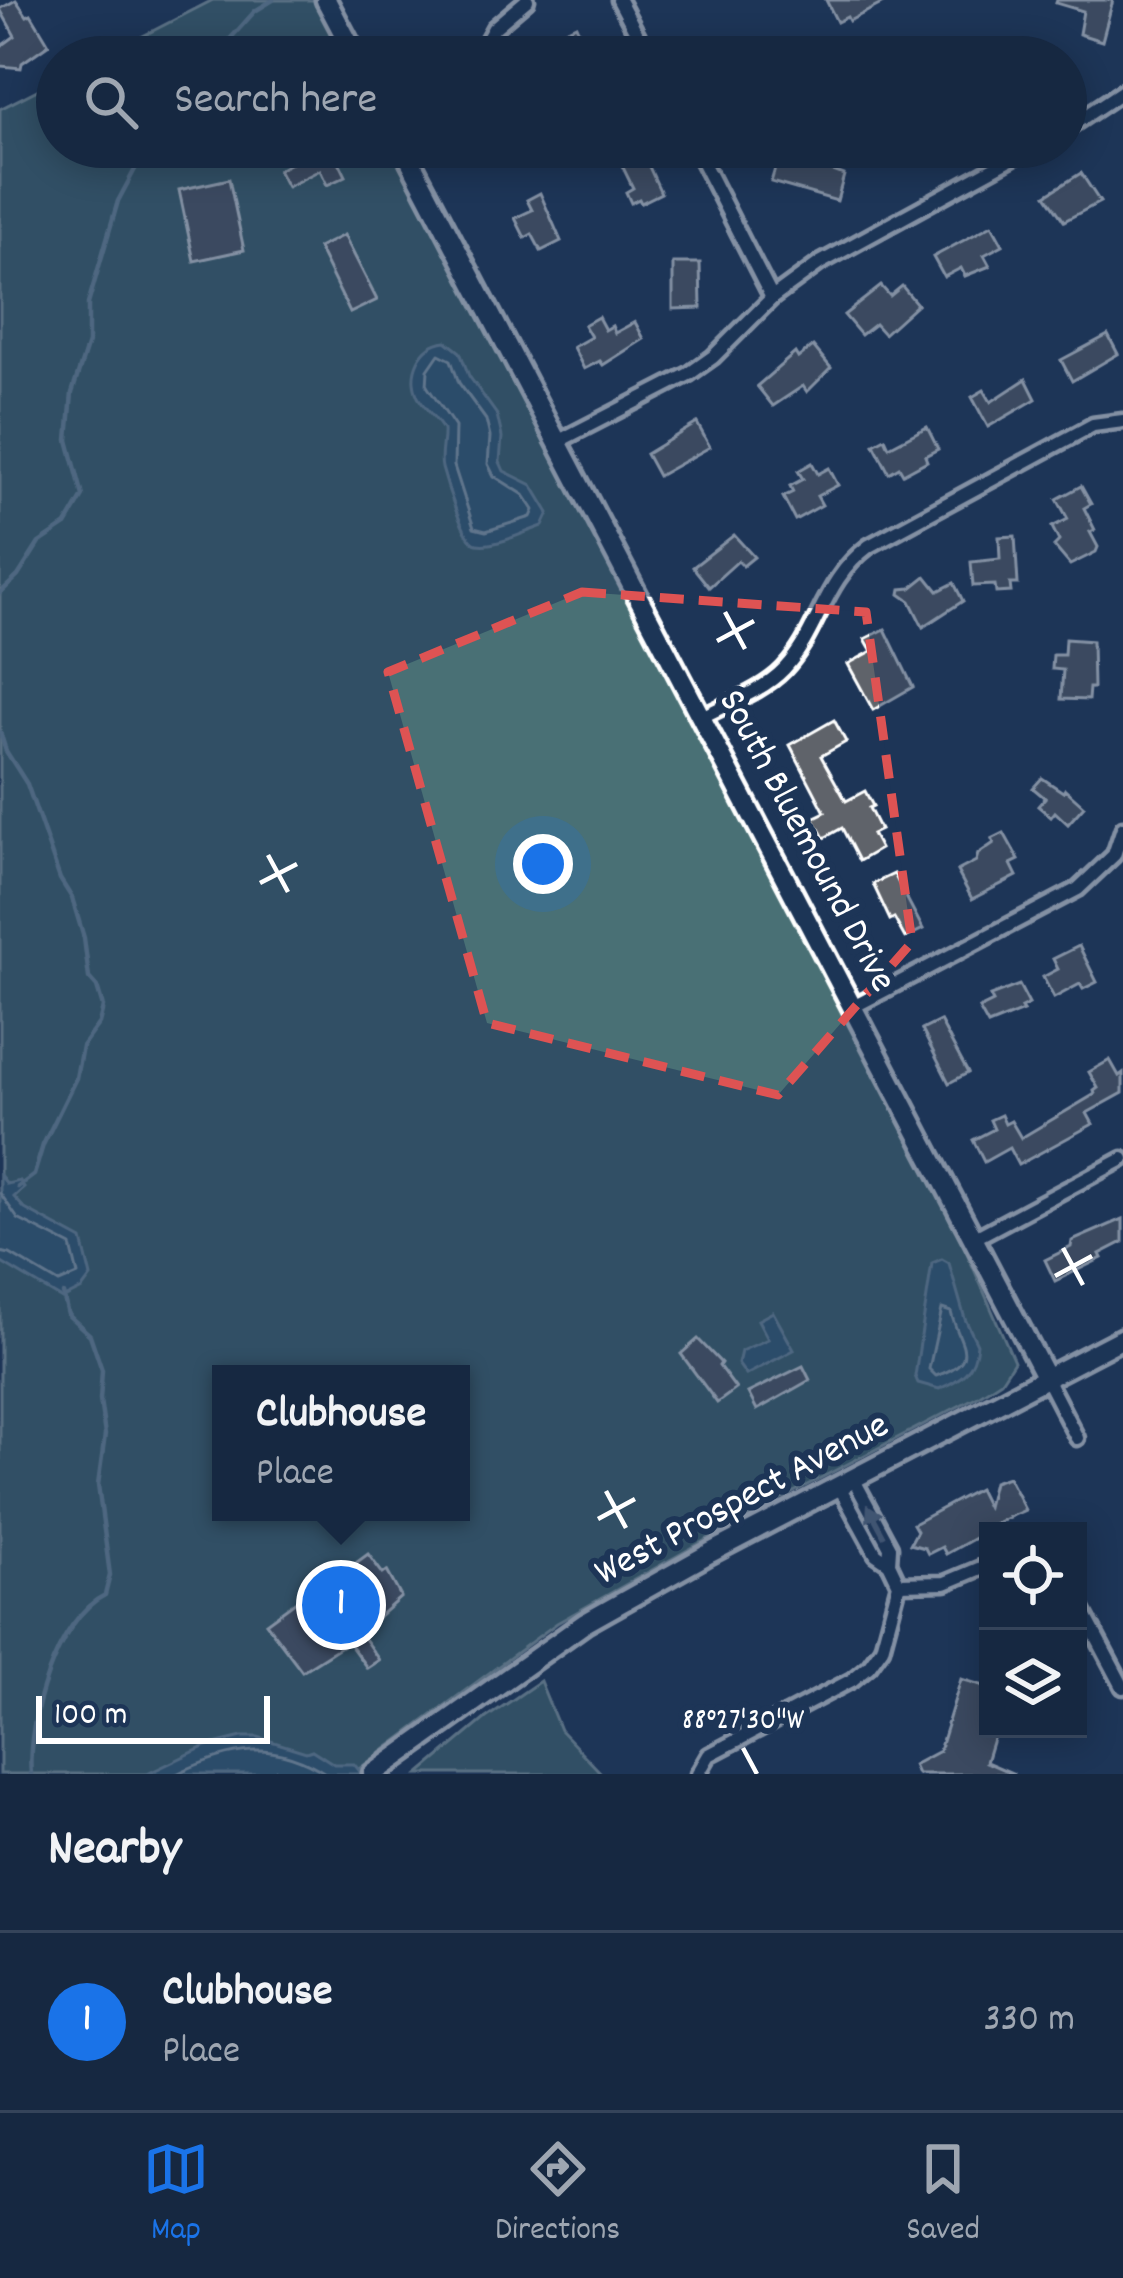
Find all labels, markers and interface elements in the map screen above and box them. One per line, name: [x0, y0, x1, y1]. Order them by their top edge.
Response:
search box: [36, 36, 1087, 168]
icon: search: [78, 69, 144, 135]
text: Search here: [174, 70, 377, 134]
street label: South Bluemound Drive: [702, 681, 908, 1003]
your location: [513, 834, 573, 894]
popup: [212, 1365, 470, 1521]
text: Clubhouse: [256, 1384, 426, 1448]
street label: West Prospect Avenue: [586, 1400, 900, 1602]
text: Place: [256, 1448, 334, 1503]
one-way arrow: [866, 1504, 887, 1539]
map controls: [979, 1522, 1087, 1738]
button: locate: [979, 1522, 1087, 1630]
pin: 1: [302, 1560, 380, 1650]
button: layers: [979, 1630, 1087, 1738]
scale bar: [36, 1690, 270, 1743]
text: 100 m: [54, 1693, 127, 1740]
text: 88°27'30"W: [682, 1701, 805, 1744]
text: Nearby: [48, 1816, 181, 1888]
text: Clubhouse: [162, 1962, 333, 2026]
text: 1: [83, 1994, 91, 2049]
text: 330 m: [983, 1994, 1075, 2049]
text: Place: [162, 2026, 240, 2081]
tab: Map: [143, 2136, 209, 2255]
tab: Directions: [495, 2136, 620, 2255]
tab: Saved: [906, 2136, 980, 2255]

